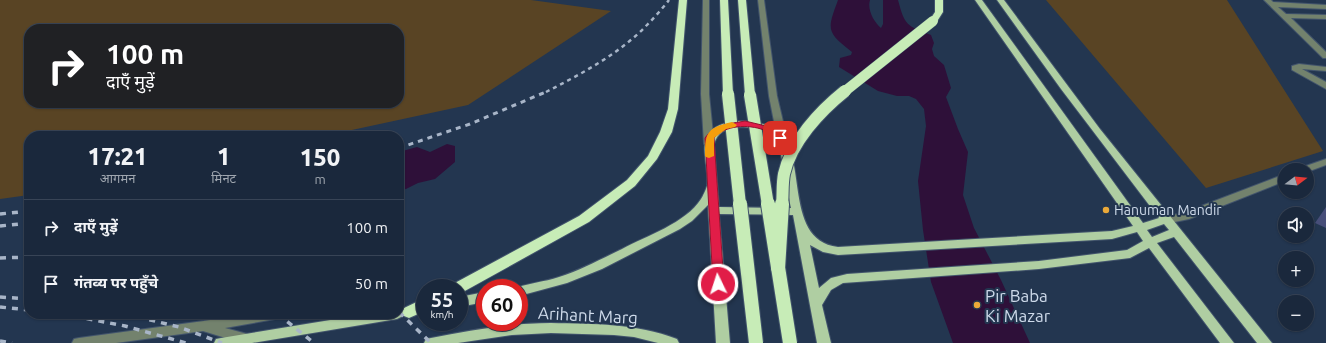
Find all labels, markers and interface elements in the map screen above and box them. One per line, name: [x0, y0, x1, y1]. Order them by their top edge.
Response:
text: 100 m: [106, 38, 184, 69]
icon: right: [40, 40, 92, 92]
text: दाएँ मुड़ें: [106, 71, 155, 91]
pin: [763, 121, 797, 155]
icon: arrive: [769, 127, 791, 149]
text: 17:21: [88, 143, 148, 170]
text: 1: [217, 143, 230, 170]
text: 150: [300, 144, 340, 171]
north arrow: [1278, 163, 1314, 199]
map controls: [1278, 163, 1314, 331]
text: आगमन: [100, 171, 135, 185]
text: मिनट: [211, 171, 236, 185]
text: m: [314, 172, 326, 186]
place label: Hanuman Mandir: [1114, 202, 1222, 218]
marker: Hanuman Mandir: [1101, 205, 1111, 215]
button: sound: [1278, 207, 1314, 243]
icon: right: [40, 217, 62, 239]
text: दाएँ मुड़ें: [74, 218, 118, 235]
text: 100 m: [346, 219, 388, 236]
button: +: [1278, 251, 1314, 287]
position arrow: [697, 263, 739, 305]
icon: arrive: [40, 273, 62, 295]
text: गंतव्य पर पहुँचे: [74, 274, 158, 291]
text: 50 m: [355, 275, 388, 292]
speed limit sign: 60: [476, 279, 528, 331]
place label: Pir Baba Ki Mazar: [985, 286, 1051, 325]
text: 55: [431, 288, 453, 311]
button: −: [1278, 295, 1314, 331]
marker: Pir Baba Ki Mazar: [972, 300, 982, 310]
street label: Arihant Marg: [538, 303, 638, 327]
text: km/h: [430, 309, 454, 320]

